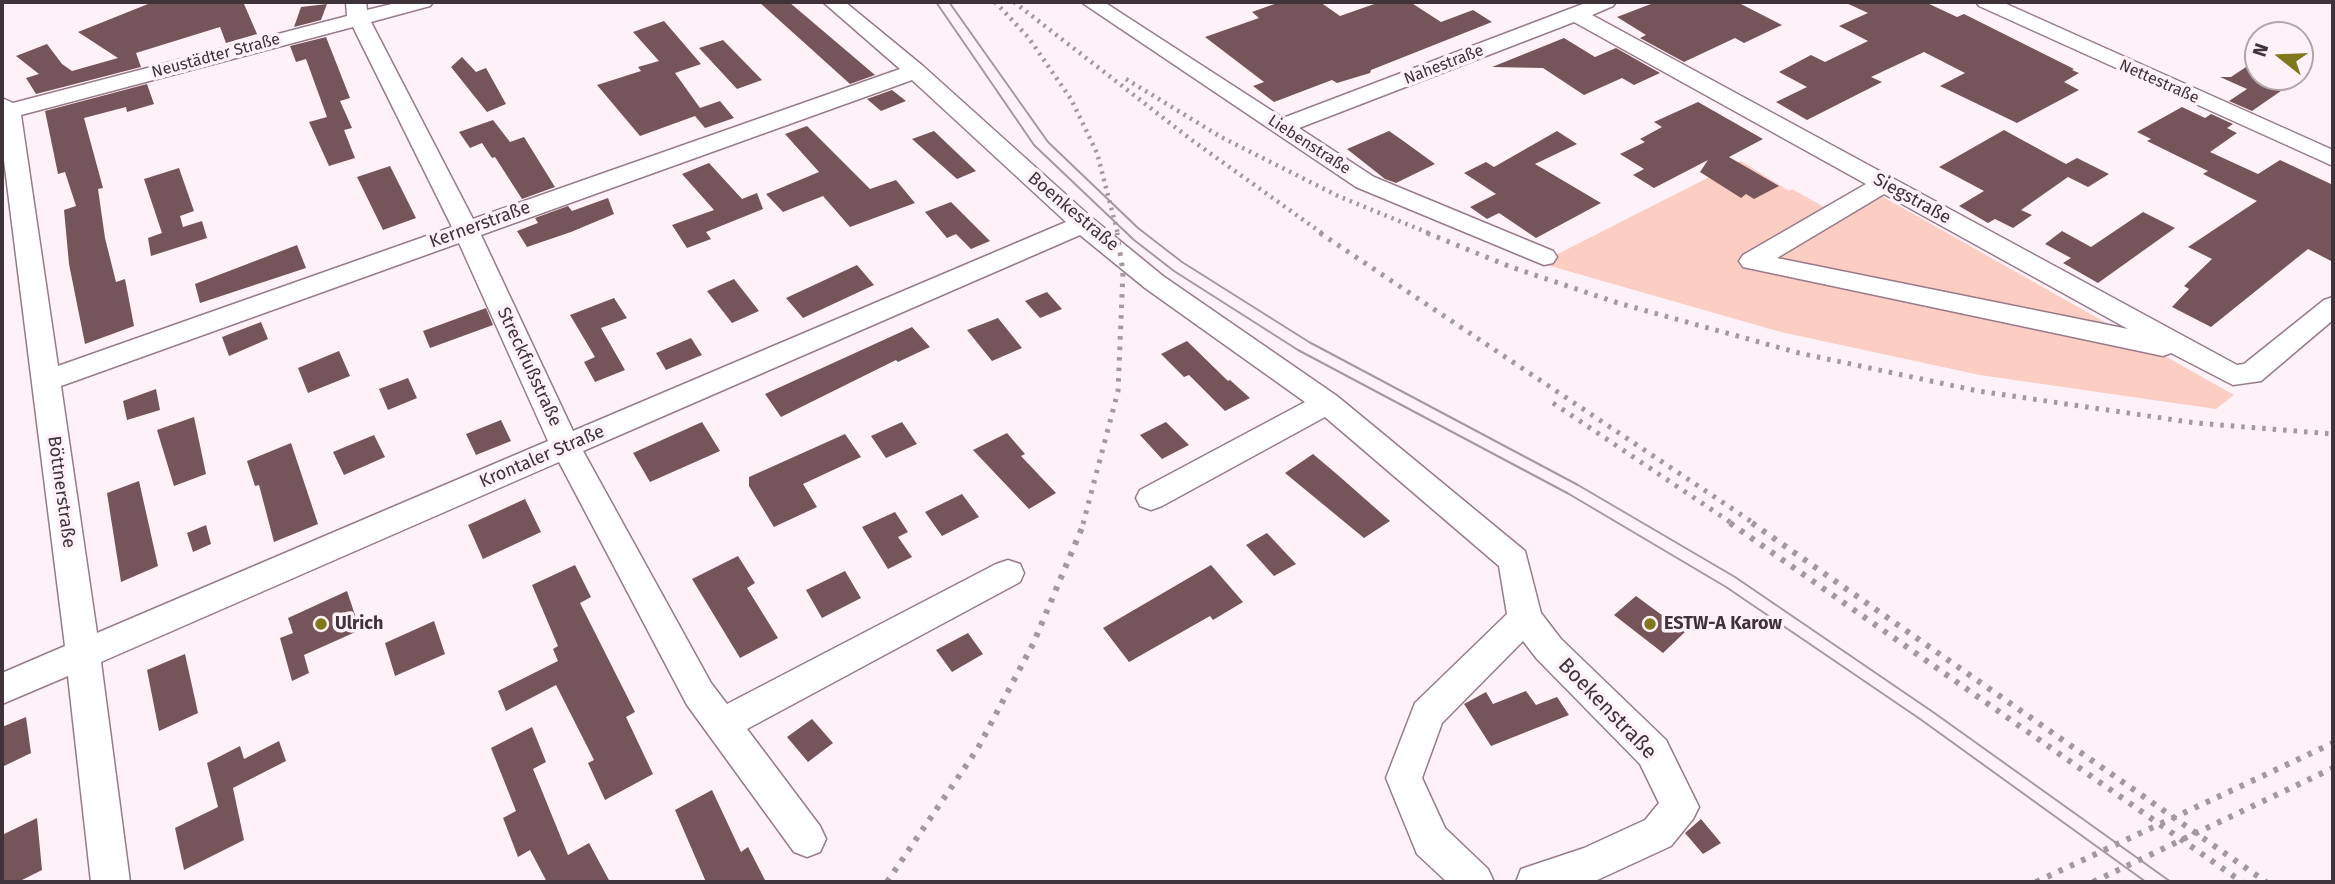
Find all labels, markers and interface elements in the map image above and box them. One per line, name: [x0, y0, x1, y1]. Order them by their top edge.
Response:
north arrow: [2244, 21, 2314, 91]
street label: Neustädter Straße: [150, 30, 282, 82]
text: N: [2248, 40, 2273, 60]
street label: Nahestraße: [1402, 41, 1486, 89]
street label: Nettestraße: [2116, 56, 2202, 108]
street label: Liebenstraße: [1264, 111, 1354, 179]
street label: Boenkestraße: [1023, 168, 1123, 256]
street label: Siegstraße: [1869, 169, 1955, 229]
street label: Kernerstraße: [427, 197, 533, 253]
street label: Streckfußstraße: [492, 304, 566, 430]
street label: Krontaler Straße: [476, 421, 608, 493]
street label: Böttnerstraße: [42, 435, 80, 549]
place label: Ulrich: [335, 613, 383, 635]
place label: ESTW-A Karow: [1664, 613, 1782, 635]
marker: Ulrich: [313, 616, 329, 632]
marker: ESTW-A Karow: [1642, 616, 1658, 632]
street label: Boekenstraße: [1552, 653, 1662, 765]

